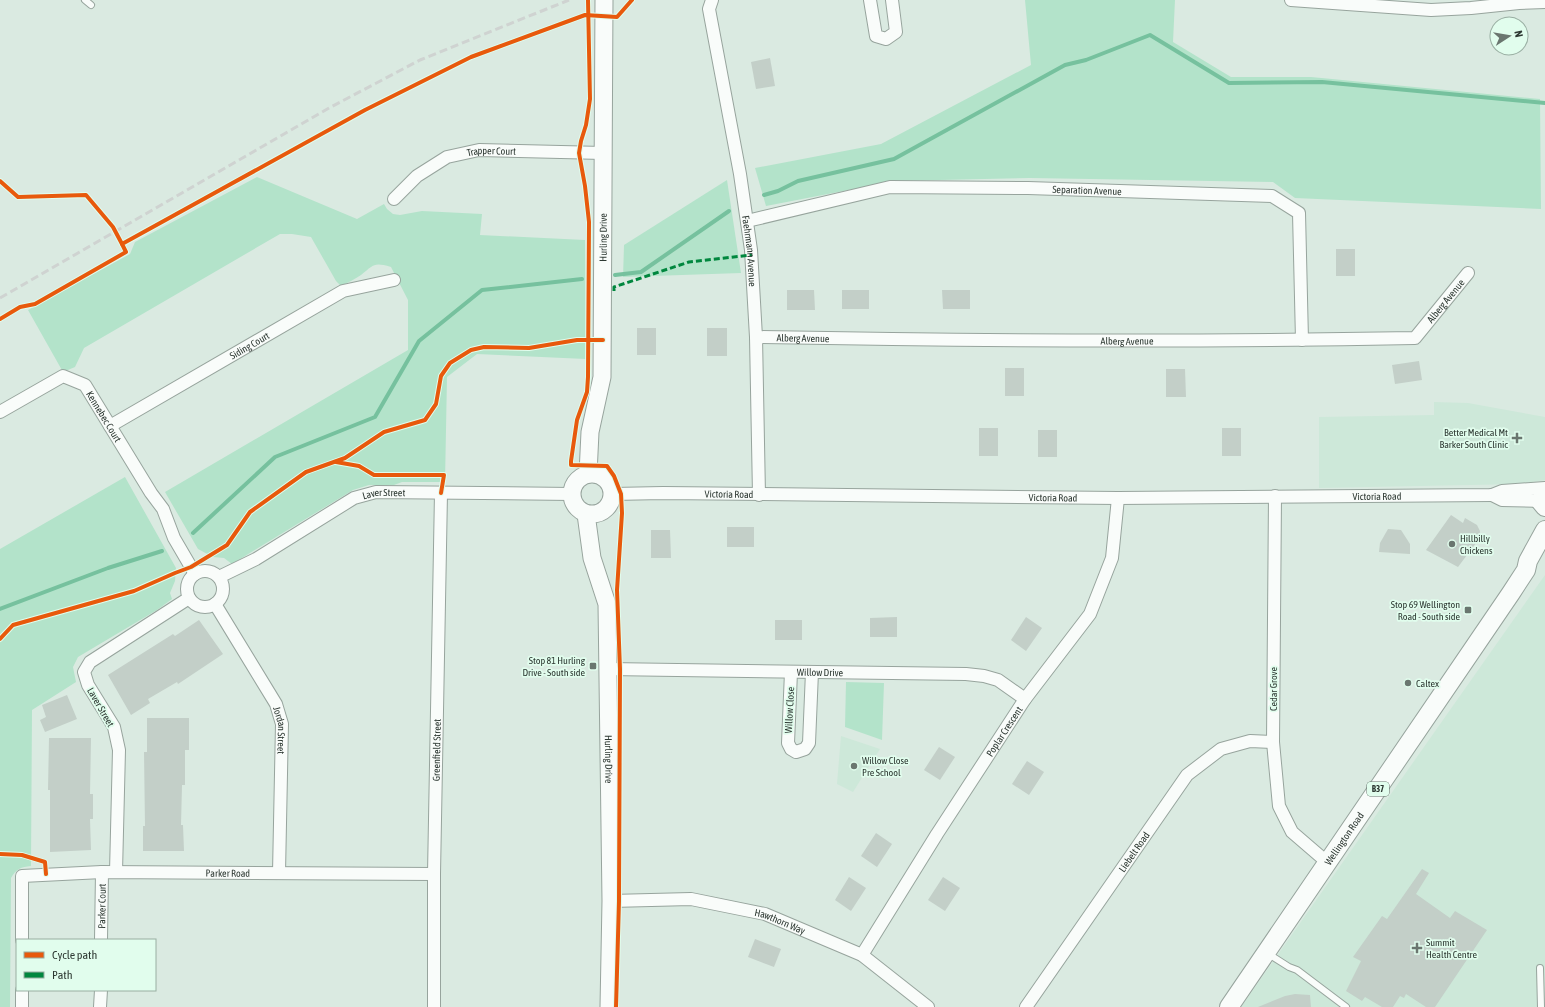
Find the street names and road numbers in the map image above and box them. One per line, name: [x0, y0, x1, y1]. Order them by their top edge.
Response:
street label: Trapper Court: [466, 145, 516, 159]
street label: Separation Avenue: [1052, 184, 1122, 197]
street label: Hurling Drive: [598, 213, 609, 262]
street label: Faehrmann Avenue: [740, 215, 758, 287]
street label: Alberg Avenue: [1425, 277, 1467, 325]
street label: Siding Court: [228, 330, 271, 361]
street label: Alberg Avenue: [776, 332, 830, 344]
street label: Alberg Avenue: [1100, 336, 1154, 347]
street label: Kennebec Court: [84, 389, 123, 444]
street label: Laver Street: [361, 487, 405, 501]
street label: Victoria Road: [705, 488, 754, 500]
street label: Victoria Road: [1353, 491, 1402, 502]
street label: Victoria Road: [1028, 492, 1078, 504]
street label: Cedar Grove: [1268, 666, 1279, 711]
street label: Willow Drive: [797, 667, 844, 678]
street label: Laver Street: [85, 686, 116, 729]
street label: Willow Close: [783, 686, 796, 734]
street label: Poplar Crescent: [984, 704, 1025, 759]
street label: Jordan Street: [271, 705, 287, 754]
street label: Greenfield Street: [431, 719, 443, 781]
street label: Hurling Drive: [603, 735, 614, 784]
road number: B37: [1367, 782, 1389, 796]
street label: Wellington Road: [1323, 810, 1366, 867]
street label: Liebelt Road: [1117, 830, 1152, 874]
street label: Parker Road: [206, 868, 250, 879]
street label: Parker Court: [96, 883, 108, 929]
street label: Hawthorn Way: [754, 907, 807, 936]

